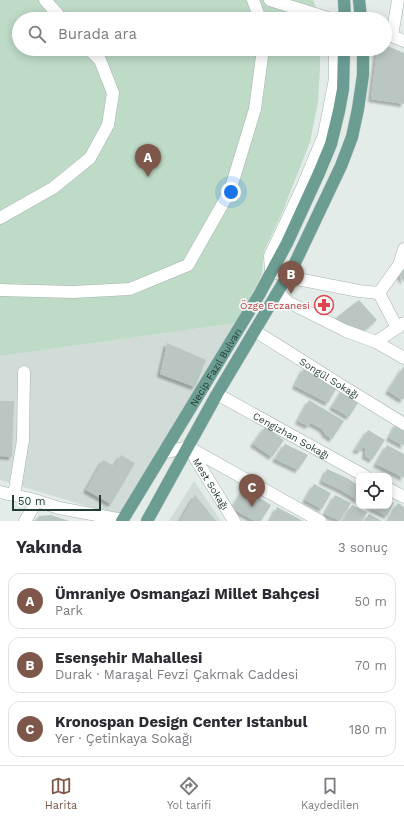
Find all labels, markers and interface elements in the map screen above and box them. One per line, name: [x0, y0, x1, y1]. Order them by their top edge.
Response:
search box: [12, 12, 392, 56]
icon: search: [26, 23, 48, 45]
text: Burada ara: [58, 25, 137, 43]
pin: A: [135, 144, 161, 177]
your location: [221, 182, 241, 202]
pin: B: [278, 261, 304, 294]
pharmacy icon: Özge Eczanesi: [313, 294, 335, 316]
place label: Özge Eczanesi: [240, 300, 310, 311]
street label: Necip Fazıl Bulvarı: [187, 326, 243, 408]
street label: Songül Sokağı: [298, 355, 361, 401]
street label: Cengizhan Sokağı: [251, 410, 331, 461]
street label: Mest Sokağı: [191, 456, 231, 512]
map controls: [356, 473, 392, 509]
button: locate: [356, 473, 392, 509]
pin: C: [239, 474, 265, 507]
scale bar: [12, 493, 101, 512]
text: 50 m: [18, 495, 45, 508]
text: Yakında: [16, 537, 82, 557]
text: 3 sonuç: [338, 540, 388, 555]
text: Ümraniye Osmangazi Millet Bahçesi: [55, 585, 319, 603]
text: A: [26, 594, 34, 609]
text: 50 m: [355, 594, 387, 609]
text: Park: [55, 603, 83, 618]
text: Esenşehir Mahallesi: [55, 649, 202, 667]
text: B: [26, 658, 34, 673]
text: 70 m: [355, 658, 387, 673]
text: Durak · Maraşal Fevzi Çakmak Caddesi: [55, 667, 298, 682]
text: Kronospan Design Center Istanbul: [55, 713, 307, 731]
text: C: [26, 722, 34, 737]
text: 180 m: [349, 722, 387, 737]
text: Yer · Çetinkaya Sokağı: [55, 731, 192, 746]
tab: Harita: [45, 775, 77, 812]
tab: Yol tarifi: [167, 775, 211, 812]
tab: Kaydedilen: [301, 775, 359, 812]

